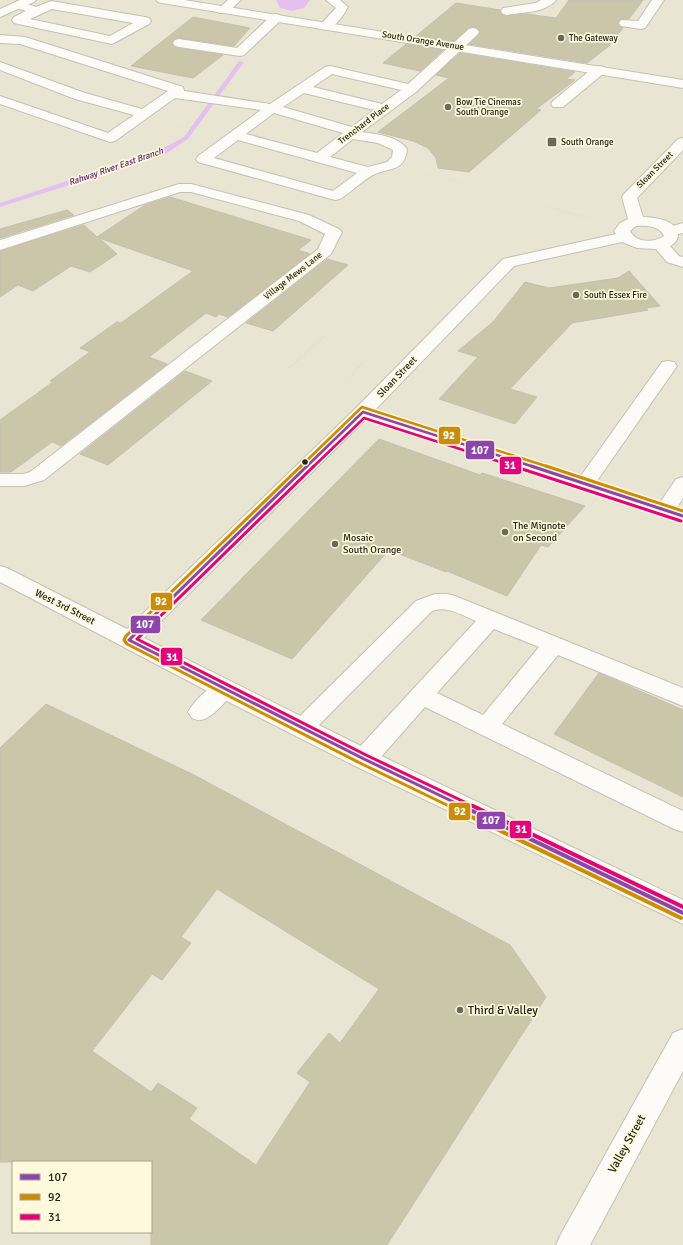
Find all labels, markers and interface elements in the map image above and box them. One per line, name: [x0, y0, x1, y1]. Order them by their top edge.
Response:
street label: South Orange Avenue: [381, 29, 465, 53]
marker: The Gateway: [556, 33, 566, 43]
place label: The Gateway: [569, 33, 618, 44]
place label: Bow Tie Cinemas South Orange: [456, 97, 521, 118]
street label: Trenchard Place: [336, 101, 392, 147]
marker: Bow Tie Cinemas South Orange: [443, 102, 453, 112]
marker: South Orange: [546, 136, 558, 148]
place label: South Orange: [561, 137, 614, 148]
water label: Rahway River East Branch: [67, 145, 166, 188]
street label: Sloan Street: [634, 149, 676, 191]
street label: Village Mews Lane: [262, 249, 325, 302]
marker: South Essex Fire: [571, 290, 581, 300]
place label: South Essex Fire: [584, 290, 648, 301]
street label: Sloan Street: [374, 354, 420, 400]
line badge: 92: [438, 426, 461, 445]
text: 92: [443, 429, 455, 442]
line badge: 107: [465, 440, 495, 460]
text: 107: [471, 444, 489, 457]
line badge: 31: [499, 456, 522, 475]
unlabelled marker: [300, 457, 310, 467]
text: 31: [504, 459, 516, 472]
place label: The Mignote on Second: [513, 520, 566, 544]
marker: The Mignote on Second: [500, 527, 510, 537]
place label: Mosaic South Orange: [343, 532, 401, 556]
marker: Mosaic South Orange: [330, 539, 340, 549]
street label: West 3rd Street: [33, 587, 97, 627]
line badge: 92: [150, 592, 173, 611]
text: 92: [155, 595, 167, 608]
line badge: 107: [130, 615, 161, 634]
text: 107: [136, 618, 154, 631]
line badge: 31: [160, 647, 183, 666]
text: 31: [166, 651, 178, 664]
line badge: 92: [448, 802, 471, 821]
text: 92: [454, 805, 466, 818]
line badge: 107: [476, 811, 506, 830]
text: 107: [482, 814, 500, 827]
line badge: 31: [509, 820, 532, 839]
text: 31: [515, 823, 527, 836]
place label: Third & Valley: [468, 1003, 538, 1018]
marker: Third & Valley: [455, 1005, 465, 1015]
street label: Valley Street: [605, 1112, 649, 1176]
legend: [12, 1161, 152, 1233]
text: 107: [48, 1170, 67, 1185]
text: 92: [48, 1190, 61, 1205]
text: 31: [48, 1210, 61, 1225]

